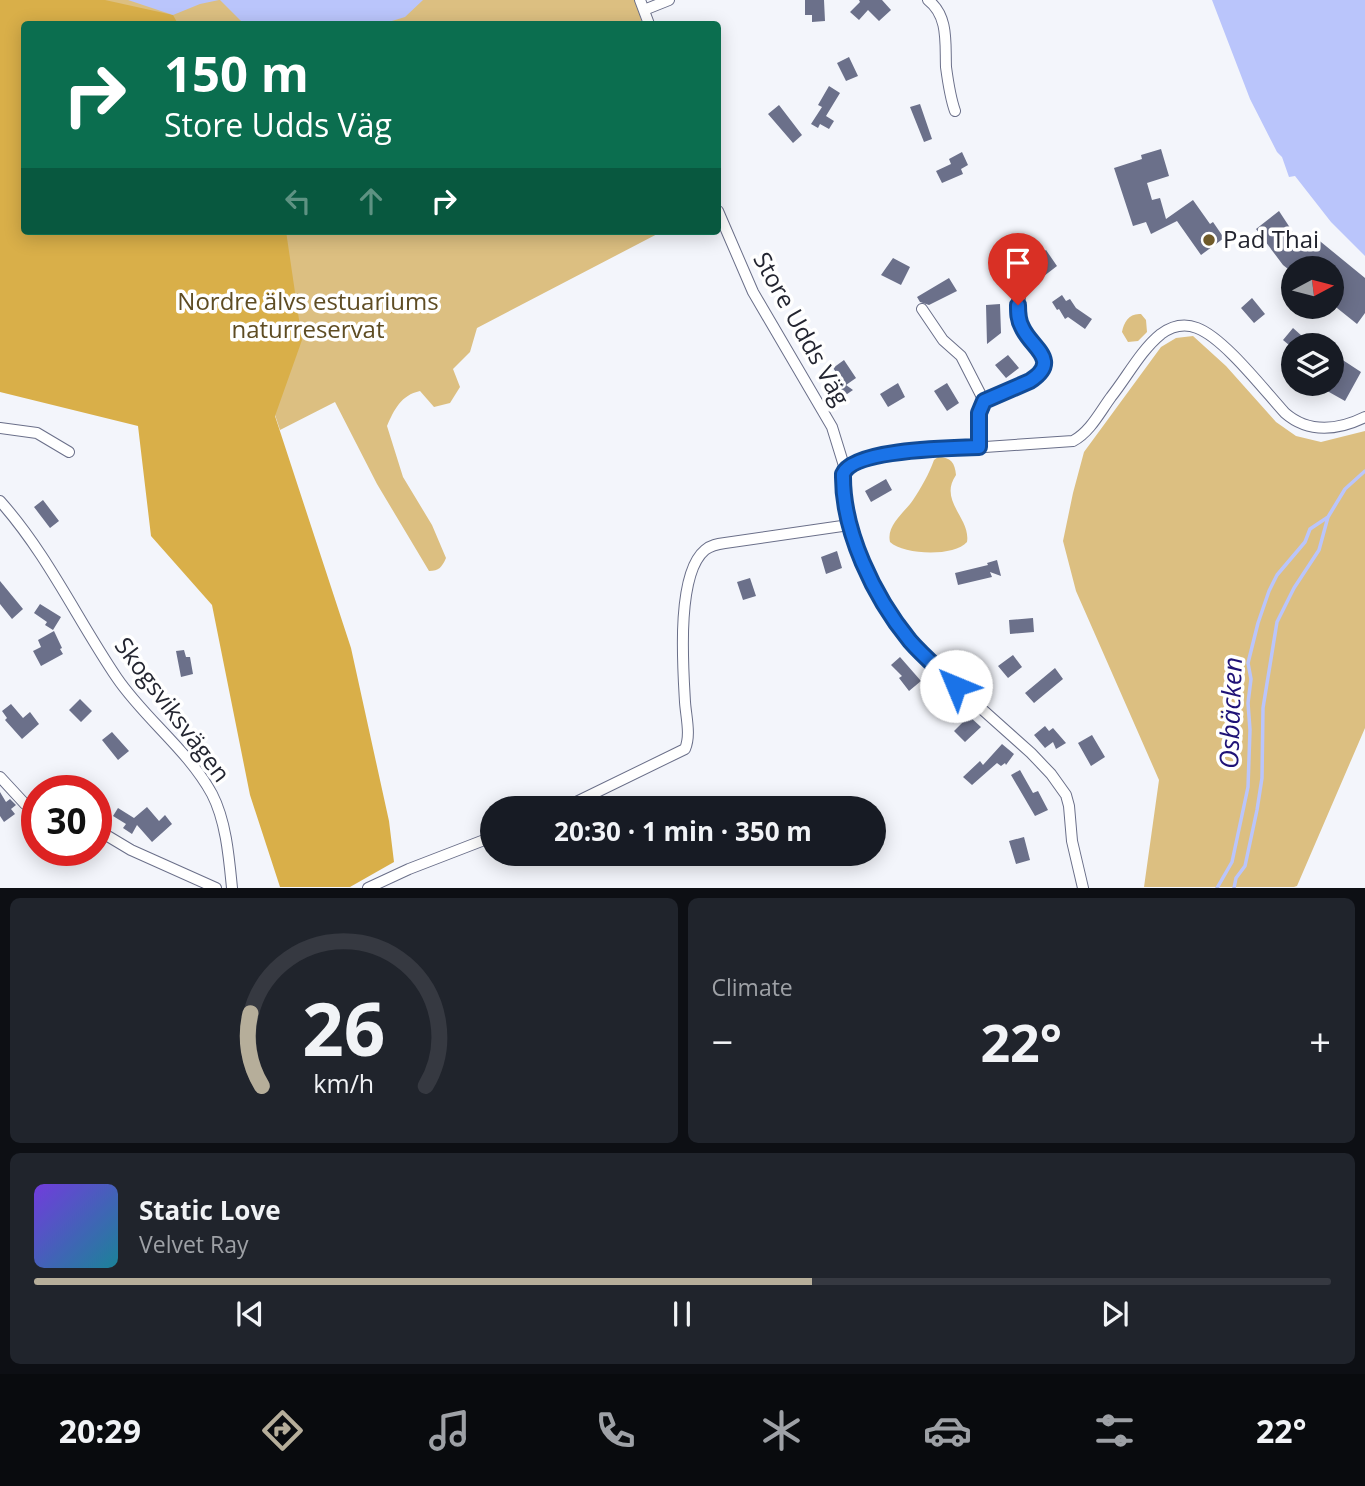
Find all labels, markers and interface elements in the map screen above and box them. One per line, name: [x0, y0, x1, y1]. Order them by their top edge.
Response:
text: 150 m: [164, 40, 309, 106]
icon: right: [49, 49, 140, 140]
text: Store Udds Väg: [164, 103, 392, 146]
icon: left: [279, 182, 317, 220]
icon: ahead: [352, 182, 390, 220]
icon: right: [425, 182, 463, 220]
place label: Pad Thai: [1223, 222, 1319, 255]
marker: Pad Thai: [1201, 232, 1217, 248]
pin: [988, 233, 1048, 305]
icon: arrive: [999, 244, 1037, 282]
street label: Store Udds Väg: [746, 246, 858, 411]
north arrow: [1281, 256, 1344, 318]
map controls: [1281, 256, 1344, 396]
park label: Nordre älvs estuariums naturreservat: [177, 284, 439, 345]
button: layers: [1281, 333, 1344, 396]
street label: Skogsviksvägen: [108, 630, 239, 788]
position arrow: [919, 649, 993, 723]
water label: Osbäcken: [1210, 656, 1250, 770]
speed limit sign: 30: [21, 775, 112, 866]
text: 20:30 · 1 min · 350 m: [554, 813, 812, 849]
text: Climate: [712, 971, 793, 1003]
text: 26: [302, 979, 385, 1078]
text: 22°: [980, 1006, 1062, 1077]
text: −: [712, 1015, 733, 1067]
text: +: [1309, 1015, 1331, 1067]
text: km/h: [313, 1066, 374, 1100]
text: Static Love: [139, 1192, 281, 1228]
text: Velvet Ray: [139, 1228, 249, 1260]
icon: previous: [231, 1295, 269, 1333]
icon: pause: [663, 1295, 701, 1333]
icon: next: [1096, 1295, 1134, 1333]
icon: directions: [258, 1406, 307, 1455]
icon: music: [425, 1406, 474, 1455]
icon: phone: [591, 1406, 640, 1455]
icon: climate: [757, 1406, 806, 1455]
icon: car: [923, 1406, 972, 1455]
icon: filters: [1090, 1406, 1139, 1455]
text: 20:29: [59, 1409, 141, 1452]
text: 22°: [1256, 1409, 1306, 1452]

